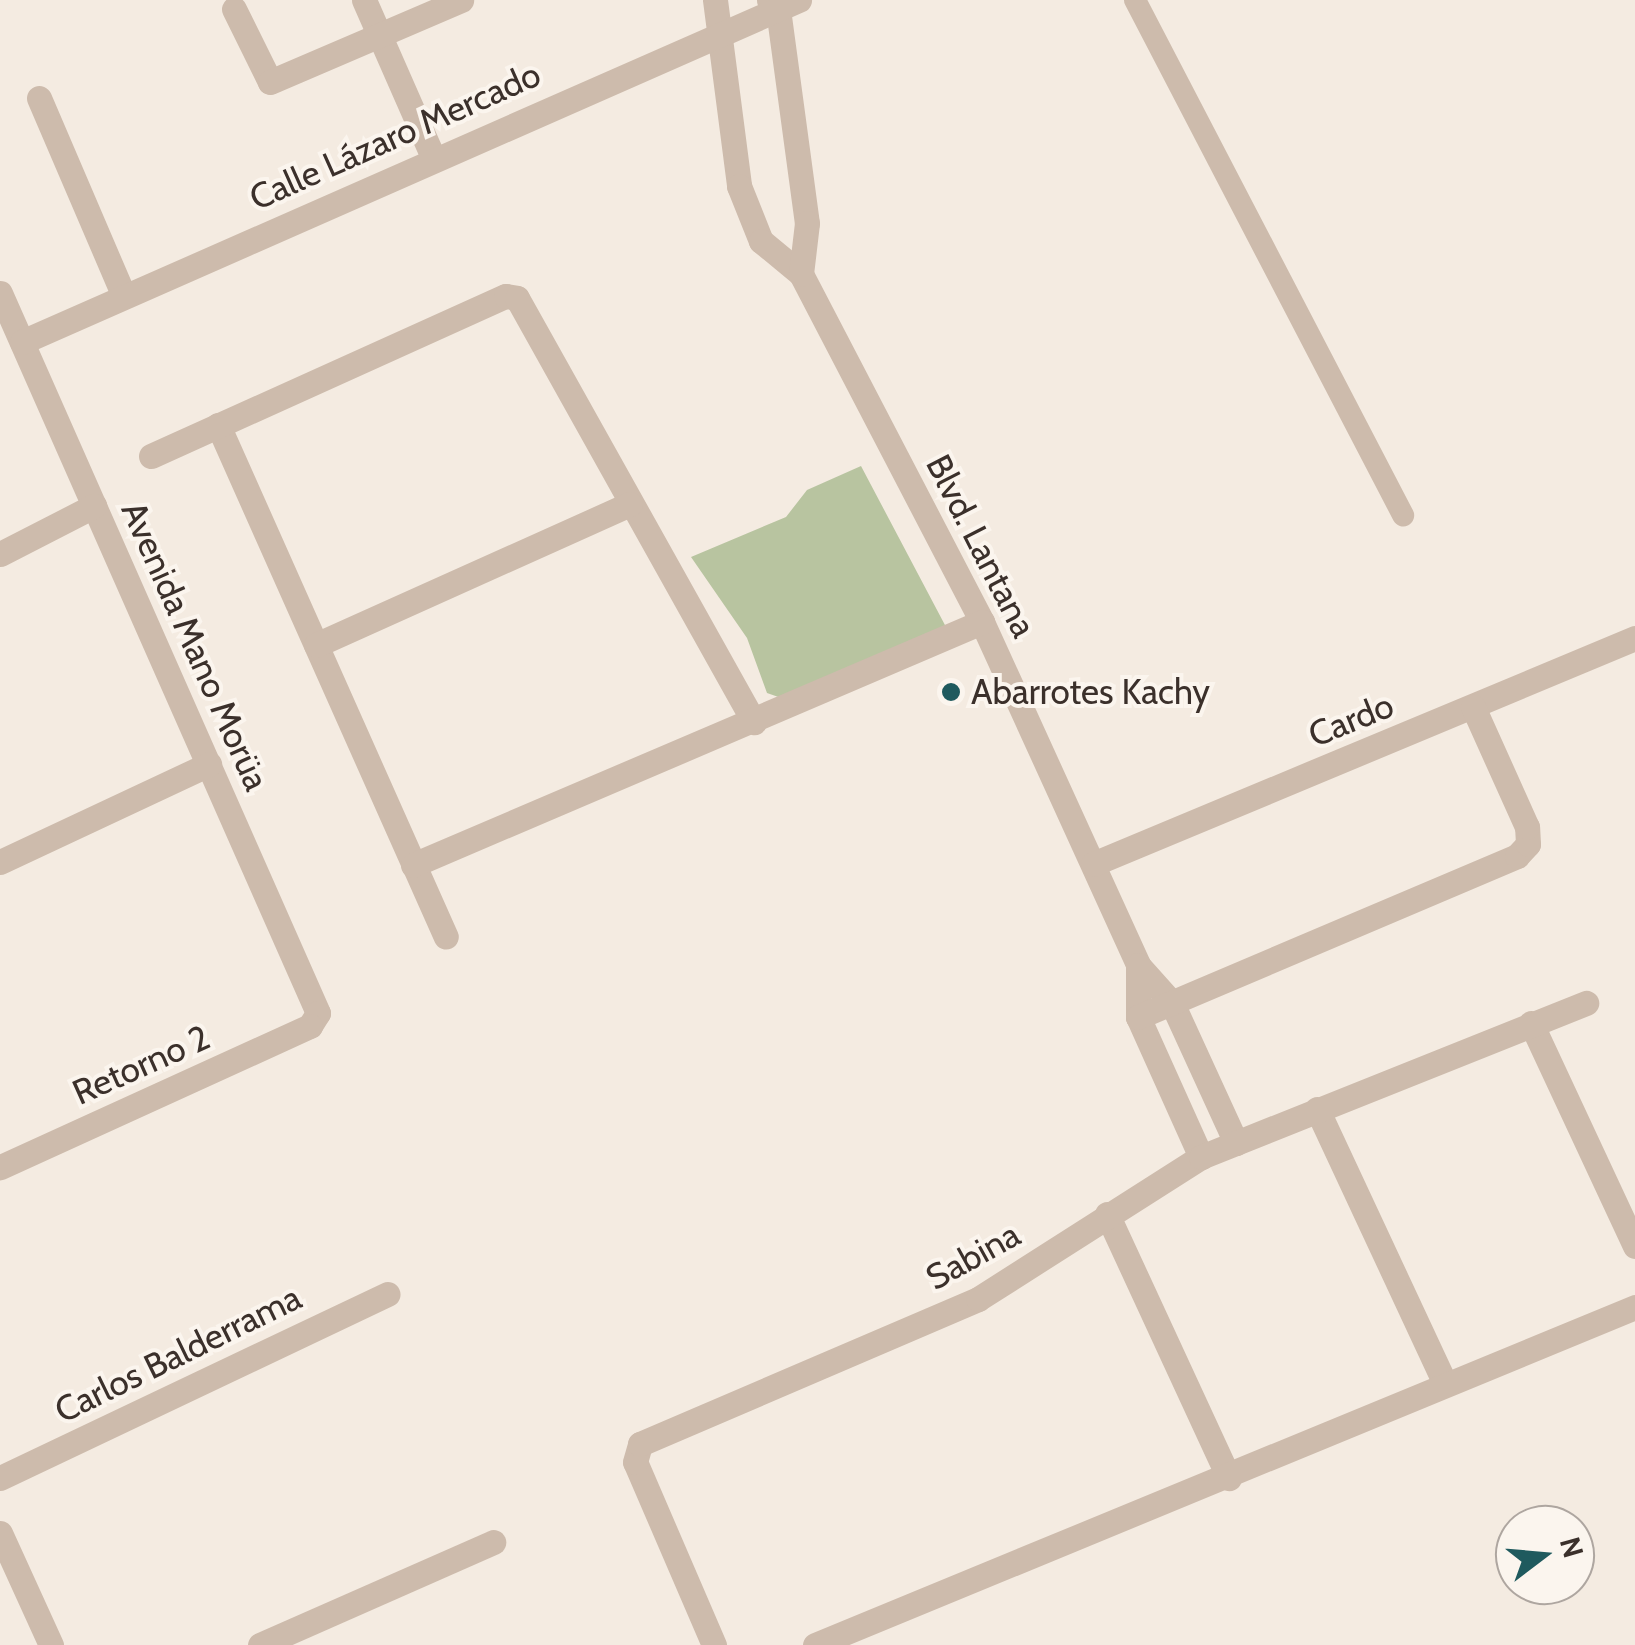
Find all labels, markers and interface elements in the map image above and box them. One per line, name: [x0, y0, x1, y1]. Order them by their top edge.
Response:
street label: Calle Lázaro Mercado: [243, 53, 547, 219]
street label: Blvd. Lantana: [917, 448, 1045, 644]
street label: Avenida Mano Morüa: [112, 495, 278, 797]
place label: Abarrotes Kachy: [971, 671, 1210, 713]
marker: Abarrotes Kachy: [940, 681, 962, 703]
street label: Cardo: [1303, 684, 1399, 756]
street label: Retorno 2: [66, 1016, 216, 1114]
street label: Sabina: [919, 1213, 1027, 1299]
street label: Carlos Balderrama: [48, 1276, 308, 1432]
north arrow: [1495, 1505, 1595, 1605]
text: N: [1553, 1533, 1591, 1561]

